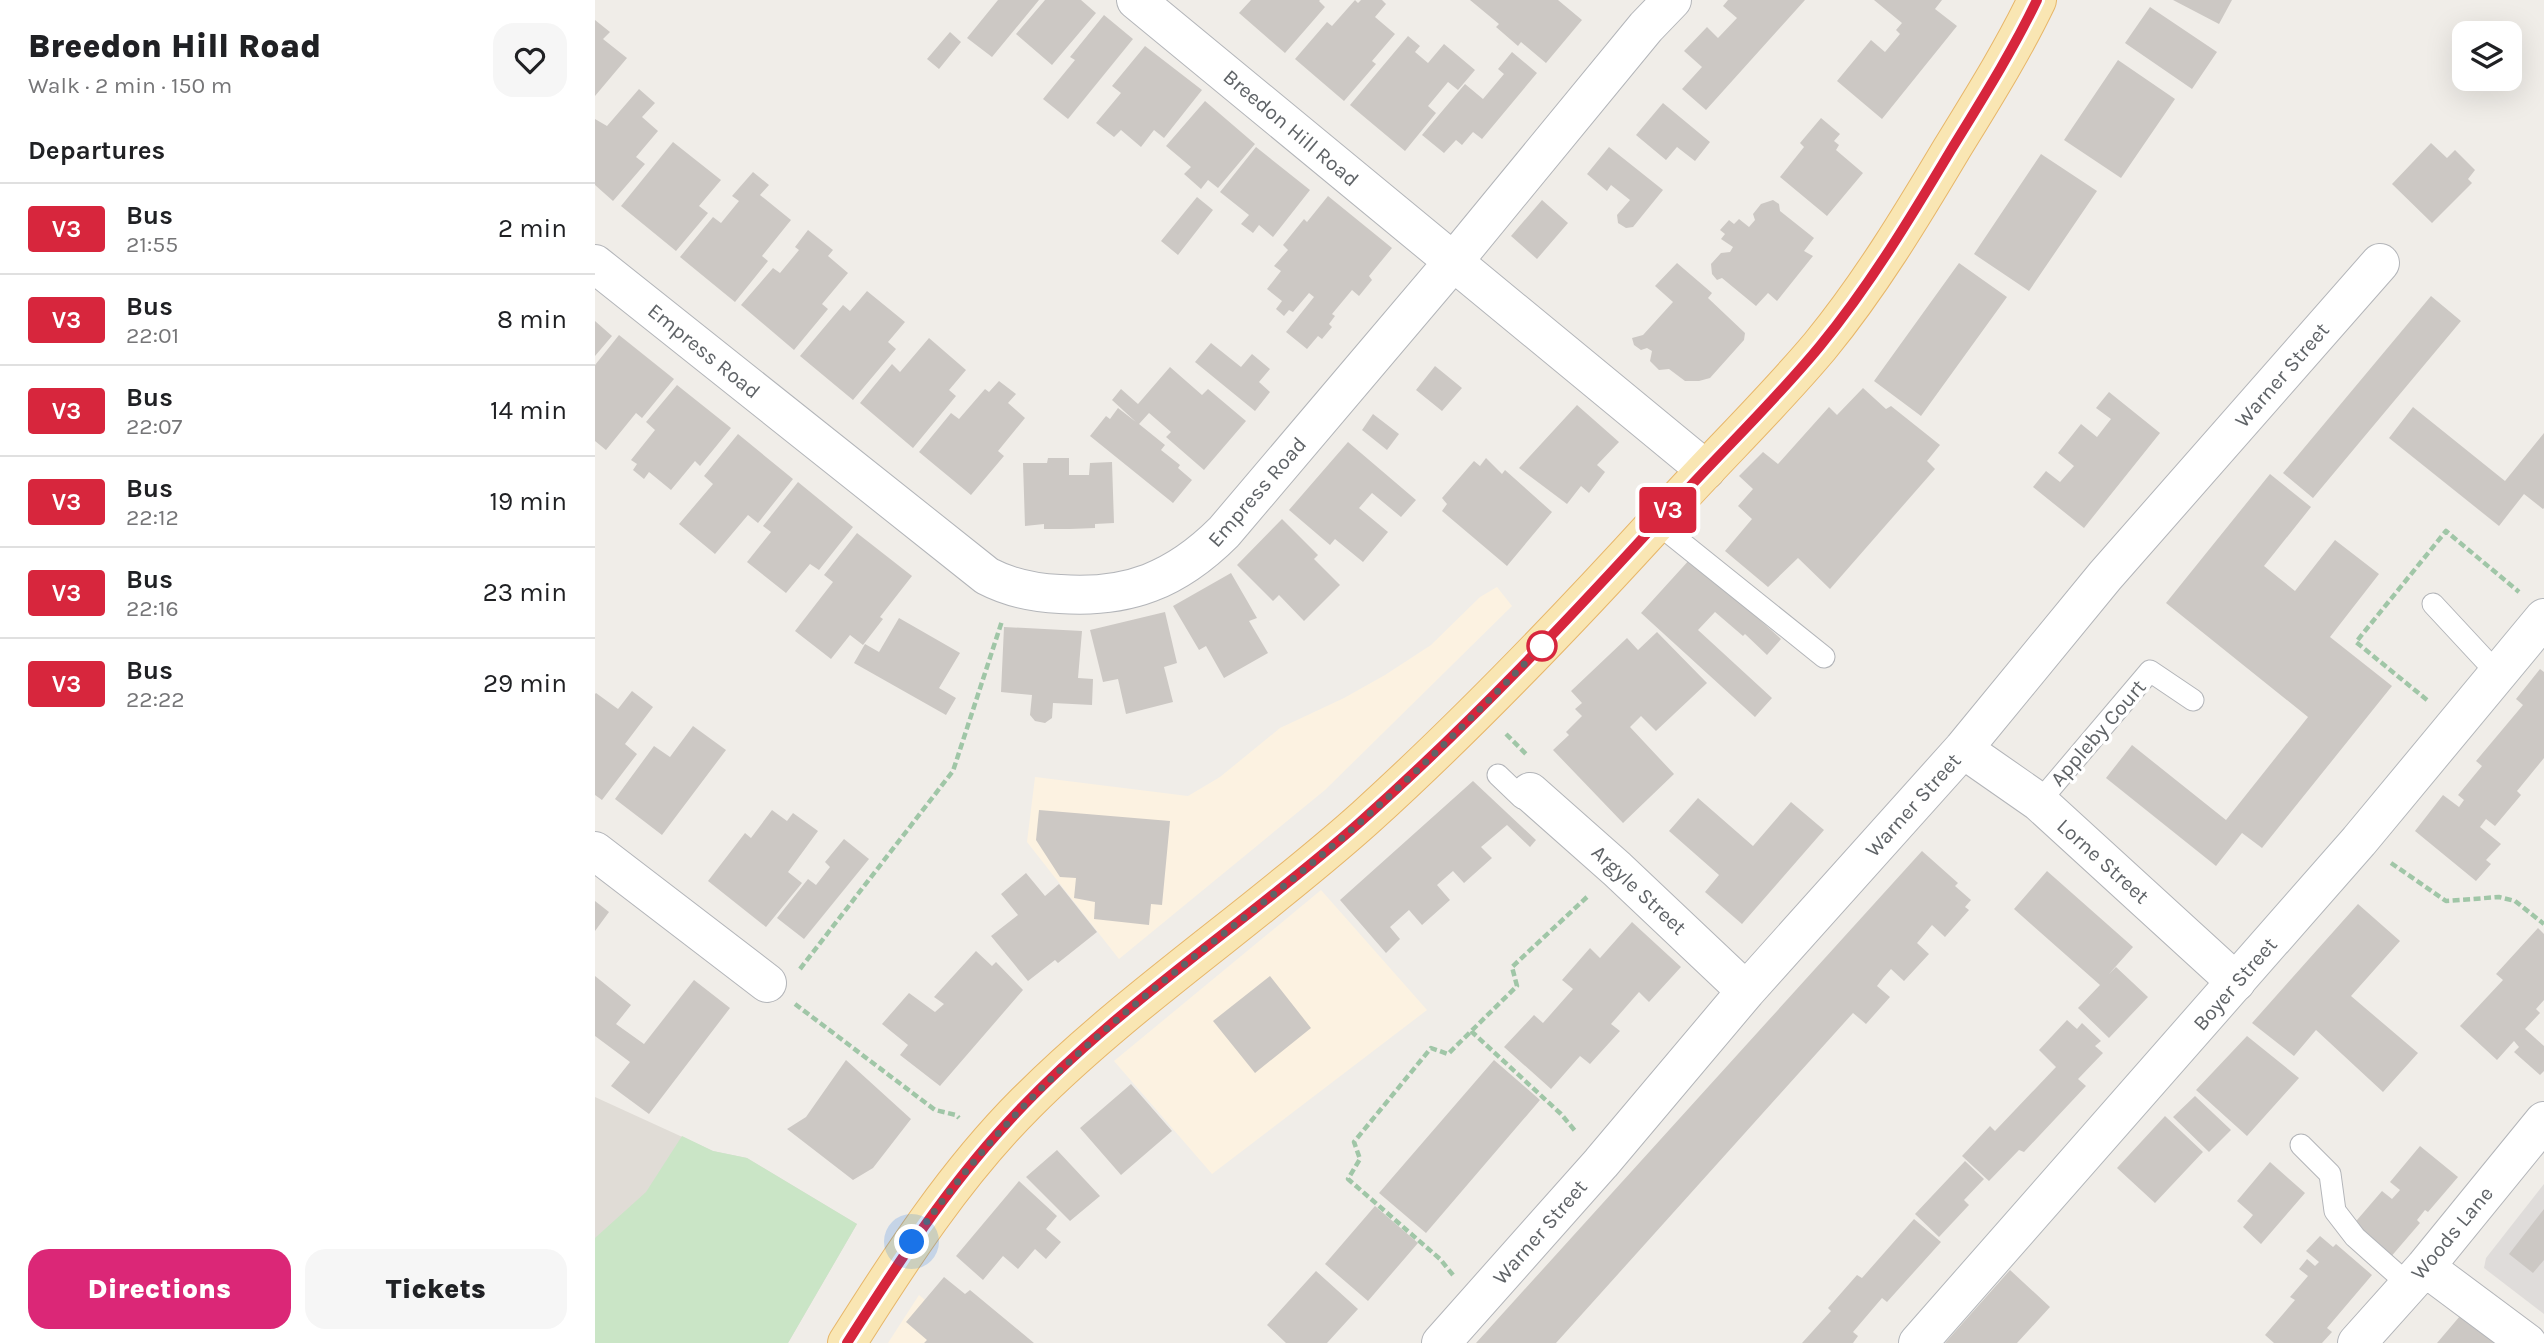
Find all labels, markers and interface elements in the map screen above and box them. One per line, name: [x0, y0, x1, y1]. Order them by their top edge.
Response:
map controls: [2452, 21, 2522, 91]
button: layers: [2452, 21, 2522, 91]
button: heart: [493, 23, 567, 97]
text: Breedon Hill Road: [28, 27, 321, 65]
street label: Breedon Hill Road: [1218, 64, 1364, 192]
text: Walk · 2 min · 150 m: [28, 72, 232, 99]
text: Departures: [28, 135, 165, 166]
text: Bus: [126, 200, 173, 231]
text: 2 min: [498, 213, 567, 244]
text: V3: [52, 215, 81, 243]
text: 21:55: [126, 231, 178, 258]
text: Bus: [126, 291, 173, 322]
street label: Empress Road: [643, 298, 765, 404]
text: 8 min: [497, 304, 567, 335]
text: V3: [52, 306, 81, 334]
street label: Warner Street: [2230, 318, 2334, 432]
text: 22:01: [126, 322, 179, 349]
text: Bus: [126, 382, 173, 413]
text: 14 min: [490, 395, 567, 426]
text: V3: [52, 397, 81, 425]
text: 22:07: [126, 413, 182, 440]
street label: Empress Road: [1203, 432, 1311, 552]
text: Bus: [126, 473, 173, 504]
text: 19 min: [489, 486, 567, 517]
line badge: V3: [1637, 487, 1699, 533]
text: V3: [52, 488, 81, 516]
text: V3: [1653, 496, 1683, 524]
text: 22:12: [126, 504, 179, 531]
text: Bus: [126, 564, 173, 595]
text: 23 min: [483, 577, 567, 608]
text: V3: [52, 579, 81, 607]
text: 22:16: [126, 595, 179, 622]
unlabelled marker: [1527, 631, 1557, 661]
text: Bus: [126, 655, 173, 686]
text: 29 min: [483, 668, 567, 699]
text: V3: [52, 670, 81, 698]
street label: Appleby Court: [2045, 675, 2151, 791]
text: 22:22: [126, 686, 185, 713]
street label: Warner Street: [1860, 748, 1966, 862]
street label: Lorne Street: [2052, 814, 2154, 908]
street label: Argyle Street: [1587, 840, 1691, 940]
street label: Boyer Street: [2188, 933, 2282, 1035]
street label: Warner Street: [1488, 1175, 1592, 1289]
street label: Woods Lane: [2406, 1181, 2498, 1285]
your location: [894, 1224, 929, 1259]
button: Directions: [28, 1249, 291, 1329]
button: Tickets: [305, 1249, 567, 1329]

